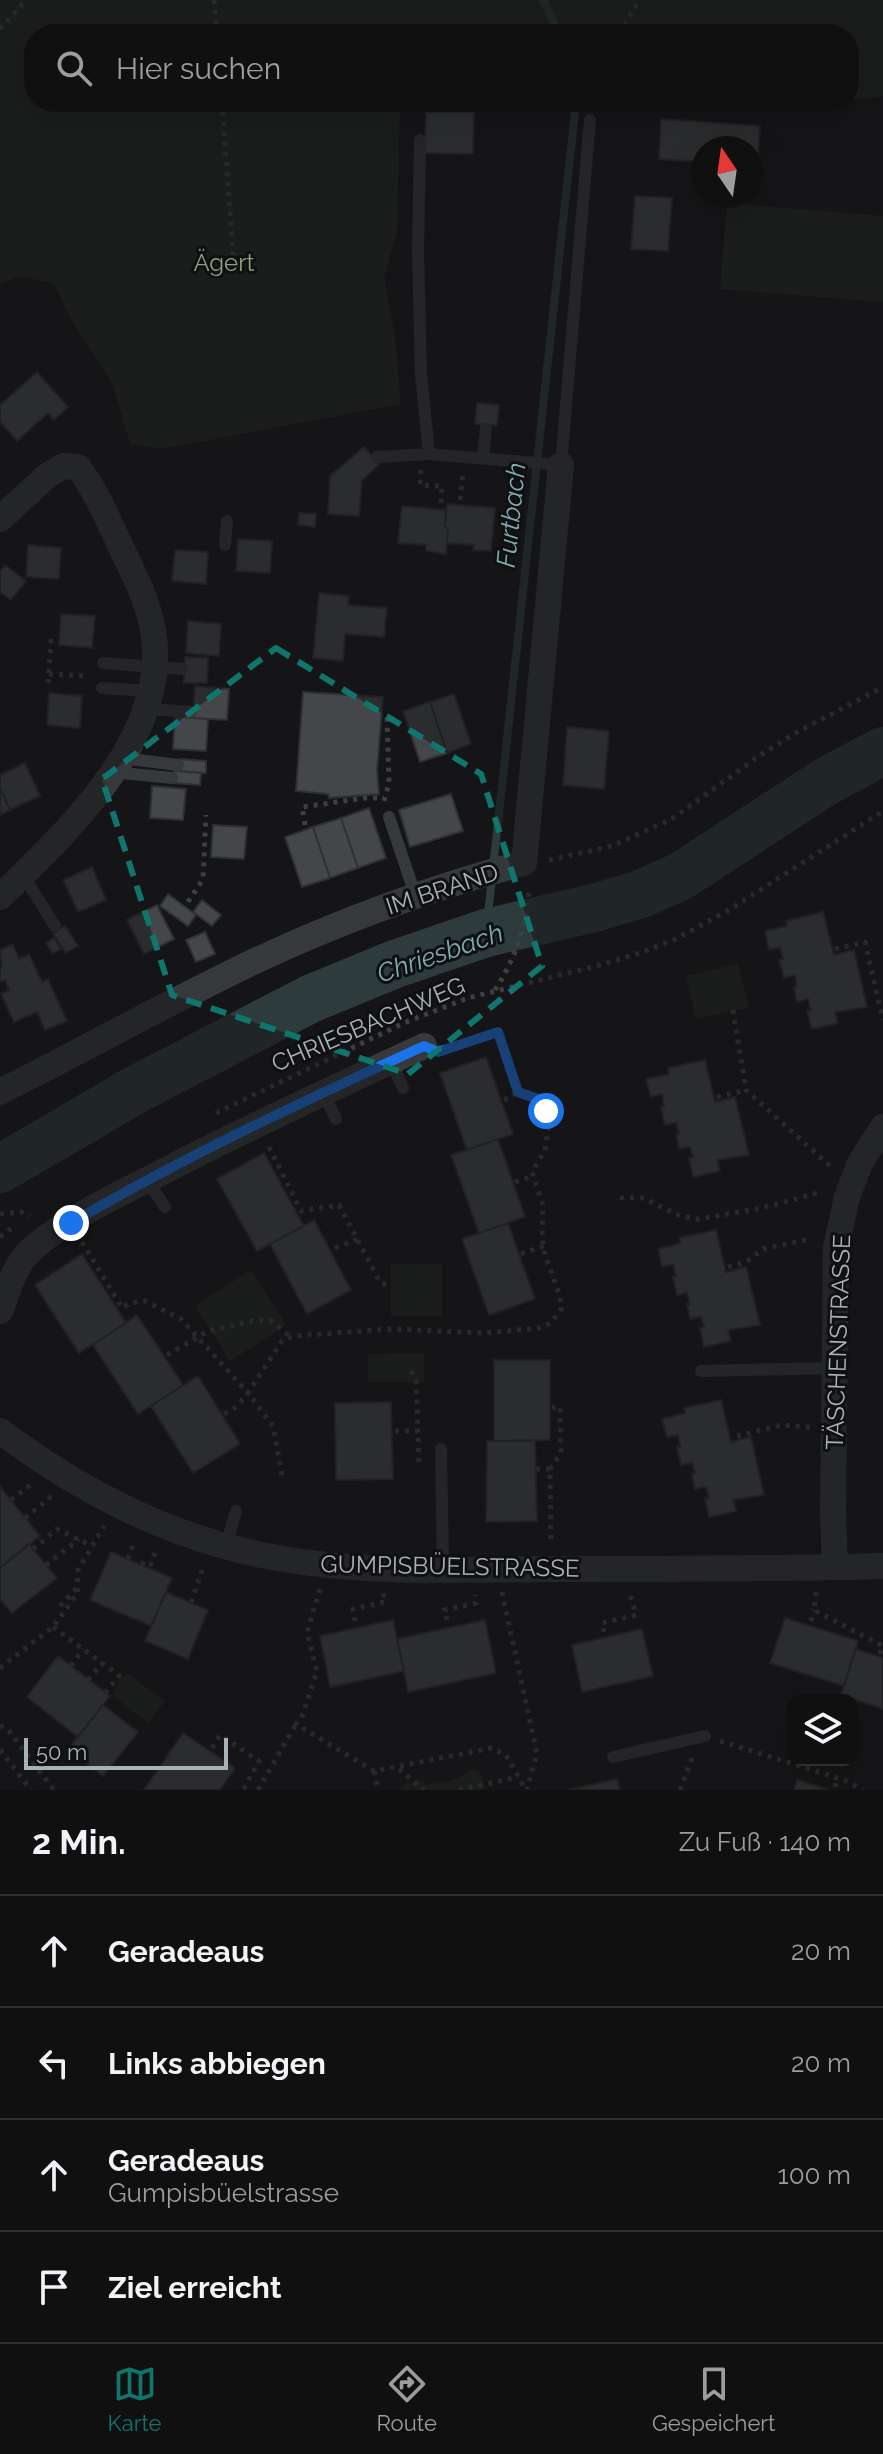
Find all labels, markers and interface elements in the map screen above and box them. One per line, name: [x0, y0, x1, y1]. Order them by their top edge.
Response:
search box: [24, 24, 859, 112]
icon: search: [52, 46, 96, 90]
text: Hier suchen: [116, 51, 281, 86]
north arrow: [691, 136, 763, 208]
park label: Ägert: [193, 248, 255, 277]
water label: Furtbach: [491, 461, 531, 569]
street label: IM BRAND: [382, 857, 502, 921]
water label: Chriesbach: [373, 917, 507, 989]
street label: CHRIESBACHWEG: [267, 970, 469, 1078]
route start: [528, 1093, 564, 1129]
route end: [53, 1205, 89, 1241]
street label: TÄSCHENSTRASSE: [820, 1234, 856, 1450]
street label: GUMPISBÜELSTRASSE: [320, 1549, 580, 1583]
map controls: [787, 1694, 859, 1766]
button: layers: [787, 1694, 859, 1766]
scale bar: [24, 1734, 228, 1770]
text: 50 m: [36, 1739, 87, 1765]
text: 2 Min.: [32, 1822, 126, 1862]
text: Zu Fuß · 140 m: [679, 1827, 851, 1857]
icon: ahead: [32, 1929, 76, 1973]
text: Geradeaus: [108, 1934, 264, 1969]
text: 20 m: [791, 1936, 851, 1966]
icon: left: [32, 2041, 76, 2085]
text: Links abbiegen: [108, 2046, 326, 2081]
text: 20 m: [791, 2048, 851, 2078]
text: Geradeaus: [108, 2143, 264, 2178]
icon: ahead: [32, 2153, 76, 2197]
text: 100 m: [778, 2160, 851, 2190]
text: Gumpisbüelstrasse: [108, 2178, 339, 2208]
icon: arrive: [32, 2265, 76, 2309]
text: Ziel erreicht: [108, 2270, 281, 2305]
tab: Karte: [108, 2362, 162, 2436]
tab: Route: [377, 2362, 437, 2436]
tab: Gespeichert: [652, 2362, 775, 2436]

